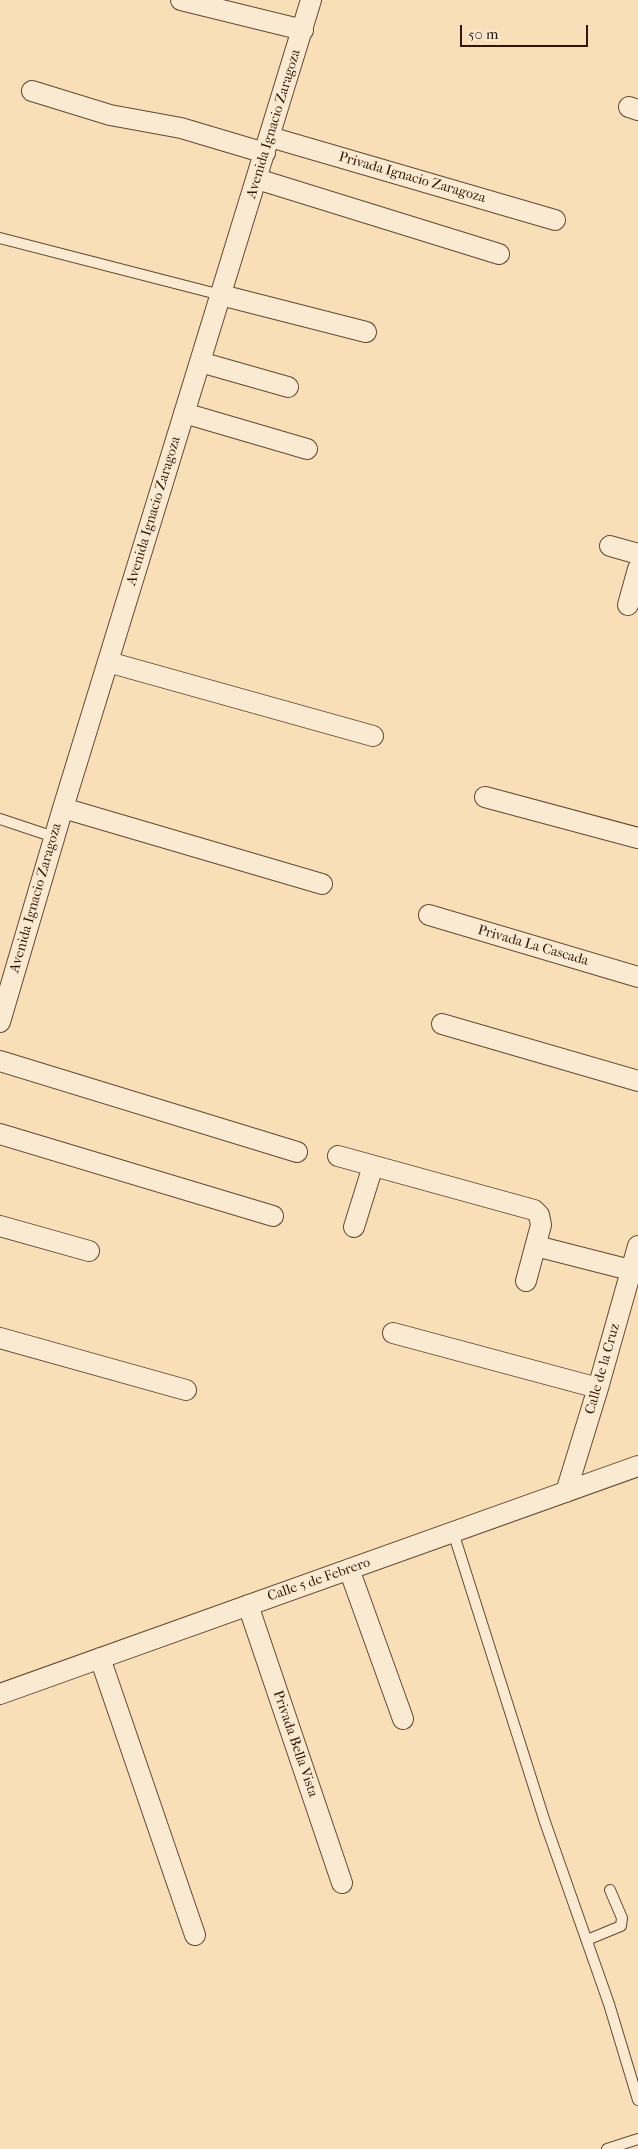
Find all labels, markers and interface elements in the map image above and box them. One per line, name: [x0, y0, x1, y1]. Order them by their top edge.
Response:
scale bar: [463, 15, 590, 47]
text: 50 m: [468, 25, 498, 43]
street label: Avenida Ignacio Zaragoza: [243, 47, 305, 201]
street label: Privada Ignacio Zaragoza: [337, 149, 487, 207]
street label: Avenida Ignacio Zaragoza: [123, 434, 185, 588]
street label: Avenida Ignacio Zaragoza: [7, 821, 65, 975]
street label: Privada La Cascada: [476, 922, 590, 970]
street label: Calle de la Cruz: [582, 1322, 624, 1416]
street label: Calle 5 de Febrero: [265, 1555, 373, 1605]
street label: Privada Bella Vista: [269, 1688, 321, 1800]

